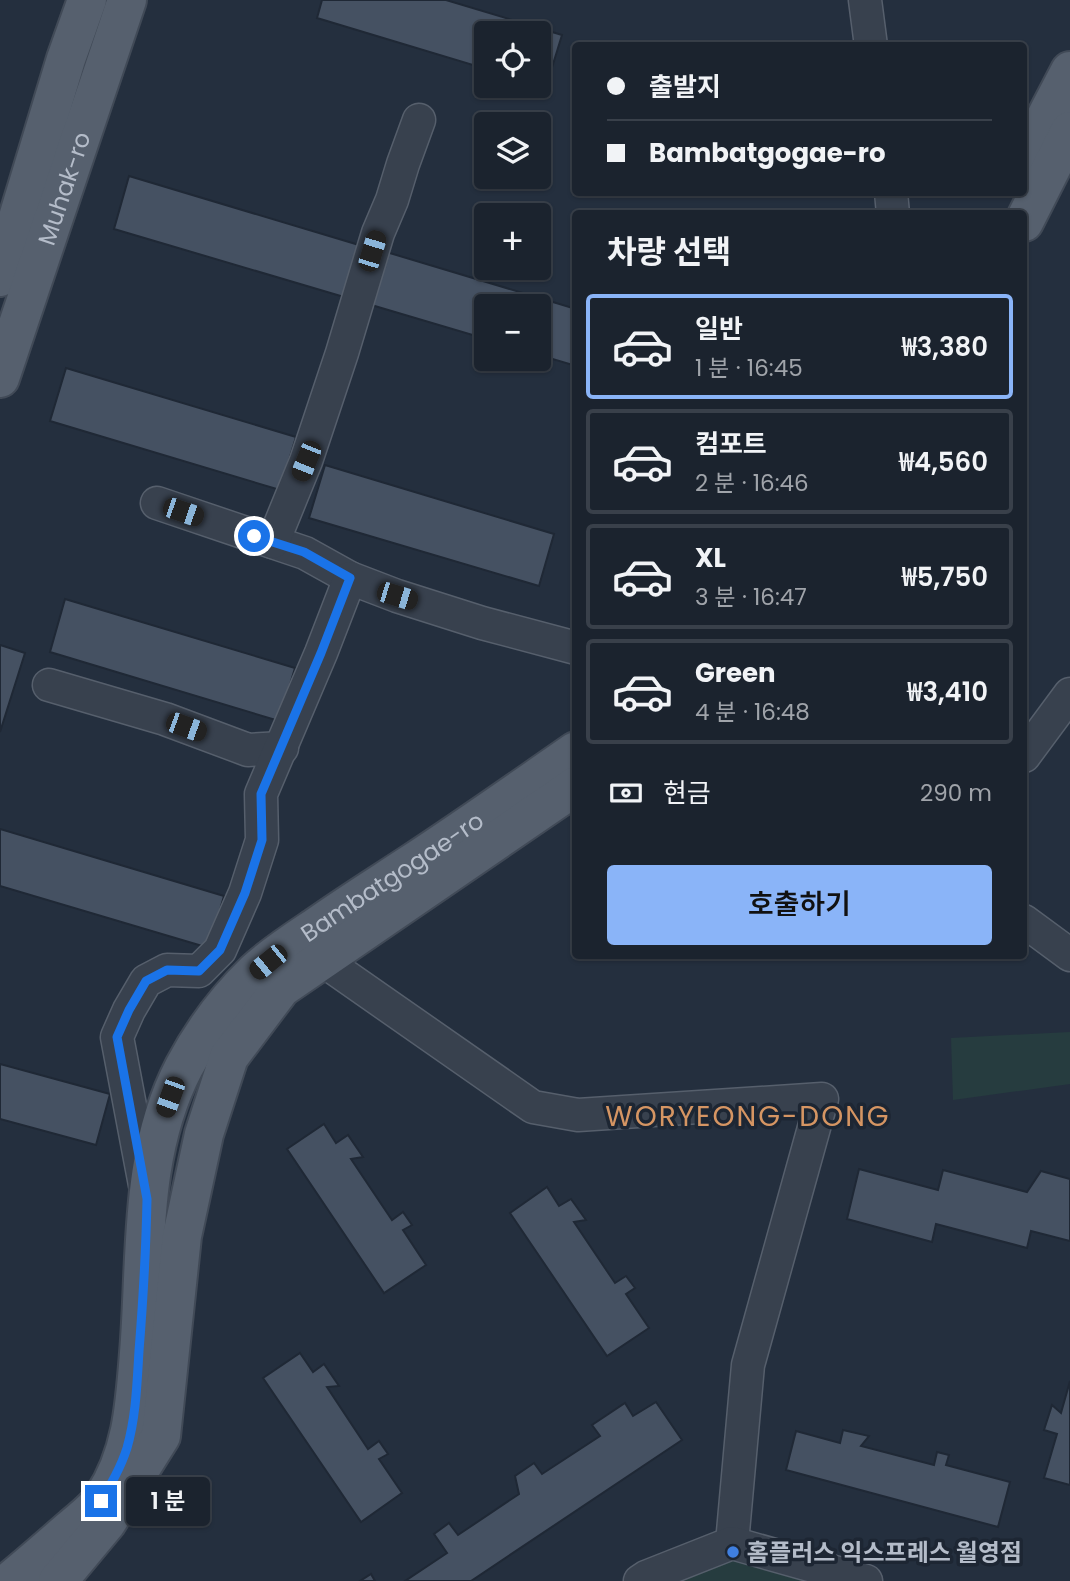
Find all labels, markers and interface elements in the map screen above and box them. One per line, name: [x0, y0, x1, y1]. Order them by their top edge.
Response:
map controls: [474, 21, 551, 371]
button: locate: [474, 21, 551, 98]
text: 출발지: [649, 69, 721, 105]
button: layers: [474, 112, 551, 189]
street label: Muhak-ro: [29, 127, 98, 249]
text: Bambatgogae-ro: [649, 135, 886, 171]
button: +: [474, 203, 551, 280]
car: [356, 228, 389, 274]
text: 차량 선택: [607, 229, 732, 274]
button: −: [474, 294, 551, 371]
text: 일반: [695, 311, 743, 347]
icon: car: [611, 315, 674, 378]
text: ₩3,380: [902, 329, 988, 365]
text: 1 분 · 16:45: [695, 352, 803, 384]
text: 컴포트: [695, 426, 767, 462]
icon: car: [611, 430, 674, 493]
car: [289, 438, 324, 484]
text: ₩4,560: [899, 444, 988, 480]
text: 2 분 · 16:46: [695, 467, 809, 499]
car: [160, 495, 207, 529]
route start: [238, 520, 270, 552]
text: XL: [695, 540, 726, 576]
icon: car: [611, 545, 674, 608]
text: ₩5,750: [902, 559, 988, 595]
car: [374, 580, 421, 612]
text: 3 분 · 16:47: [695, 581, 807, 613]
text: Green: [695, 655, 776, 691]
icon: car: [611, 660, 674, 723]
text: ₩3,410: [907, 674, 988, 710]
text: 4 분 · 16:48: [695, 696, 810, 728]
car: [163, 710, 210, 744]
icon: cash: [607, 774, 645, 812]
text: 현금: [663, 775, 711, 811]
text: 290 m: [920, 777, 992, 809]
street label: Bambatgogae-ro: [294, 804, 490, 949]
button: 호출하기: [607, 865, 992, 945]
car: [246, 941, 291, 983]
car: [153, 1074, 188, 1120]
district label: WORYEONG-DONG: [605, 1097, 891, 1136]
callout: 1 분: [126, 1476, 210, 1526]
route end: [85, 1485, 117, 1517]
text: 1 분: [151, 1485, 185, 1517]
place label: 홈플러스 익스프레스 월영점: [747, 1536, 1022, 1569]
marker: 홈플러스 익스프레스 월영점: [725, 1544, 741, 1560]

